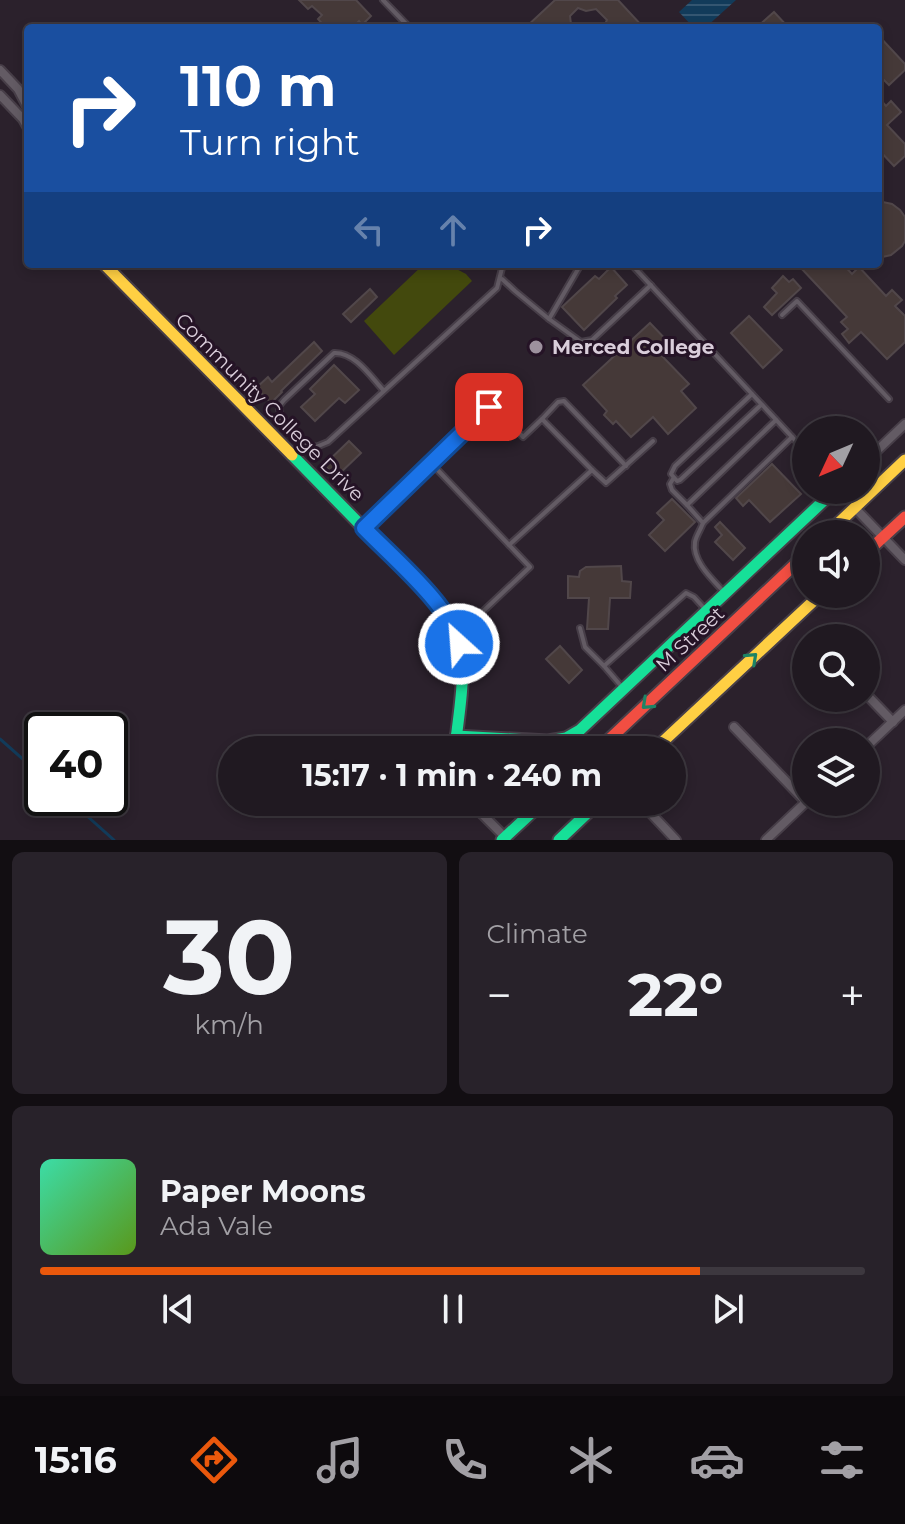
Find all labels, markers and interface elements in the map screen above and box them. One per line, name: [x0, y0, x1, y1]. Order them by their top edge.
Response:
text: 110 m: [180, 52, 337, 120]
icon: right: [48, 56, 152, 160]
text: Turn right: [180, 120, 360, 164]
icon: left: [347, 208, 391, 252]
icon: ahead: [431, 208, 475, 252]
icon: right: [515, 208, 559, 252]
street label: Community College Drive: [171, 308, 369, 506]
place label: Merced College: [552, 335, 714, 359]
marker: Merced College: [527, 338, 545, 356]
pin: [455, 373, 523, 441]
icon: arrive: [467, 385, 511, 429]
north arrow: [792, 416, 880, 504]
map controls: [792, 416, 880, 816]
button: sound: [792, 520, 880, 608]
street label: M Street: [651, 601, 729, 677]
position arrow: [417, 602, 501, 686]
button: search: [792, 624, 880, 712]
one-way arrow: [743, 653, 757, 668]
one-way arrow: [642, 694, 656, 709]
speed limit sign: 40: [24, 712, 128, 816]
button: layers: [792, 728, 880, 816]
text: 15:17 · 1 min · 240 m: [302, 757, 602, 794]
text: 30: [163, 893, 295, 1020]
text: Climate: [487, 918, 588, 950]
text: 22°: [628, 958, 724, 1031]
text: −: [487, 968, 512, 1022]
text: +: [840, 968, 865, 1022]
text: km/h: [195, 1009, 264, 1041]
text: Paper Moons: [160, 1173, 366, 1210]
text: Ada Vale: [160, 1210, 273, 1242]
icon: previous: [156, 1287, 200, 1331]
icon: pause: [431, 1287, 475, 1331]
icon: next: [706, 1287, 750, 1331]
icon: directions: [186, 1432, 242, 1488]
icon: music: [312, 1432, 368, 1488]
icon: phone: [437, 1432, 493, 1488]
icon: climate: [563, 1432, 619, 1488]
icon: car: [689, 1432, 745, 1488]
icon: filters: [814, 1432, 870, 1488]
text: 15:16: [35, 1438, 117, 1482]

